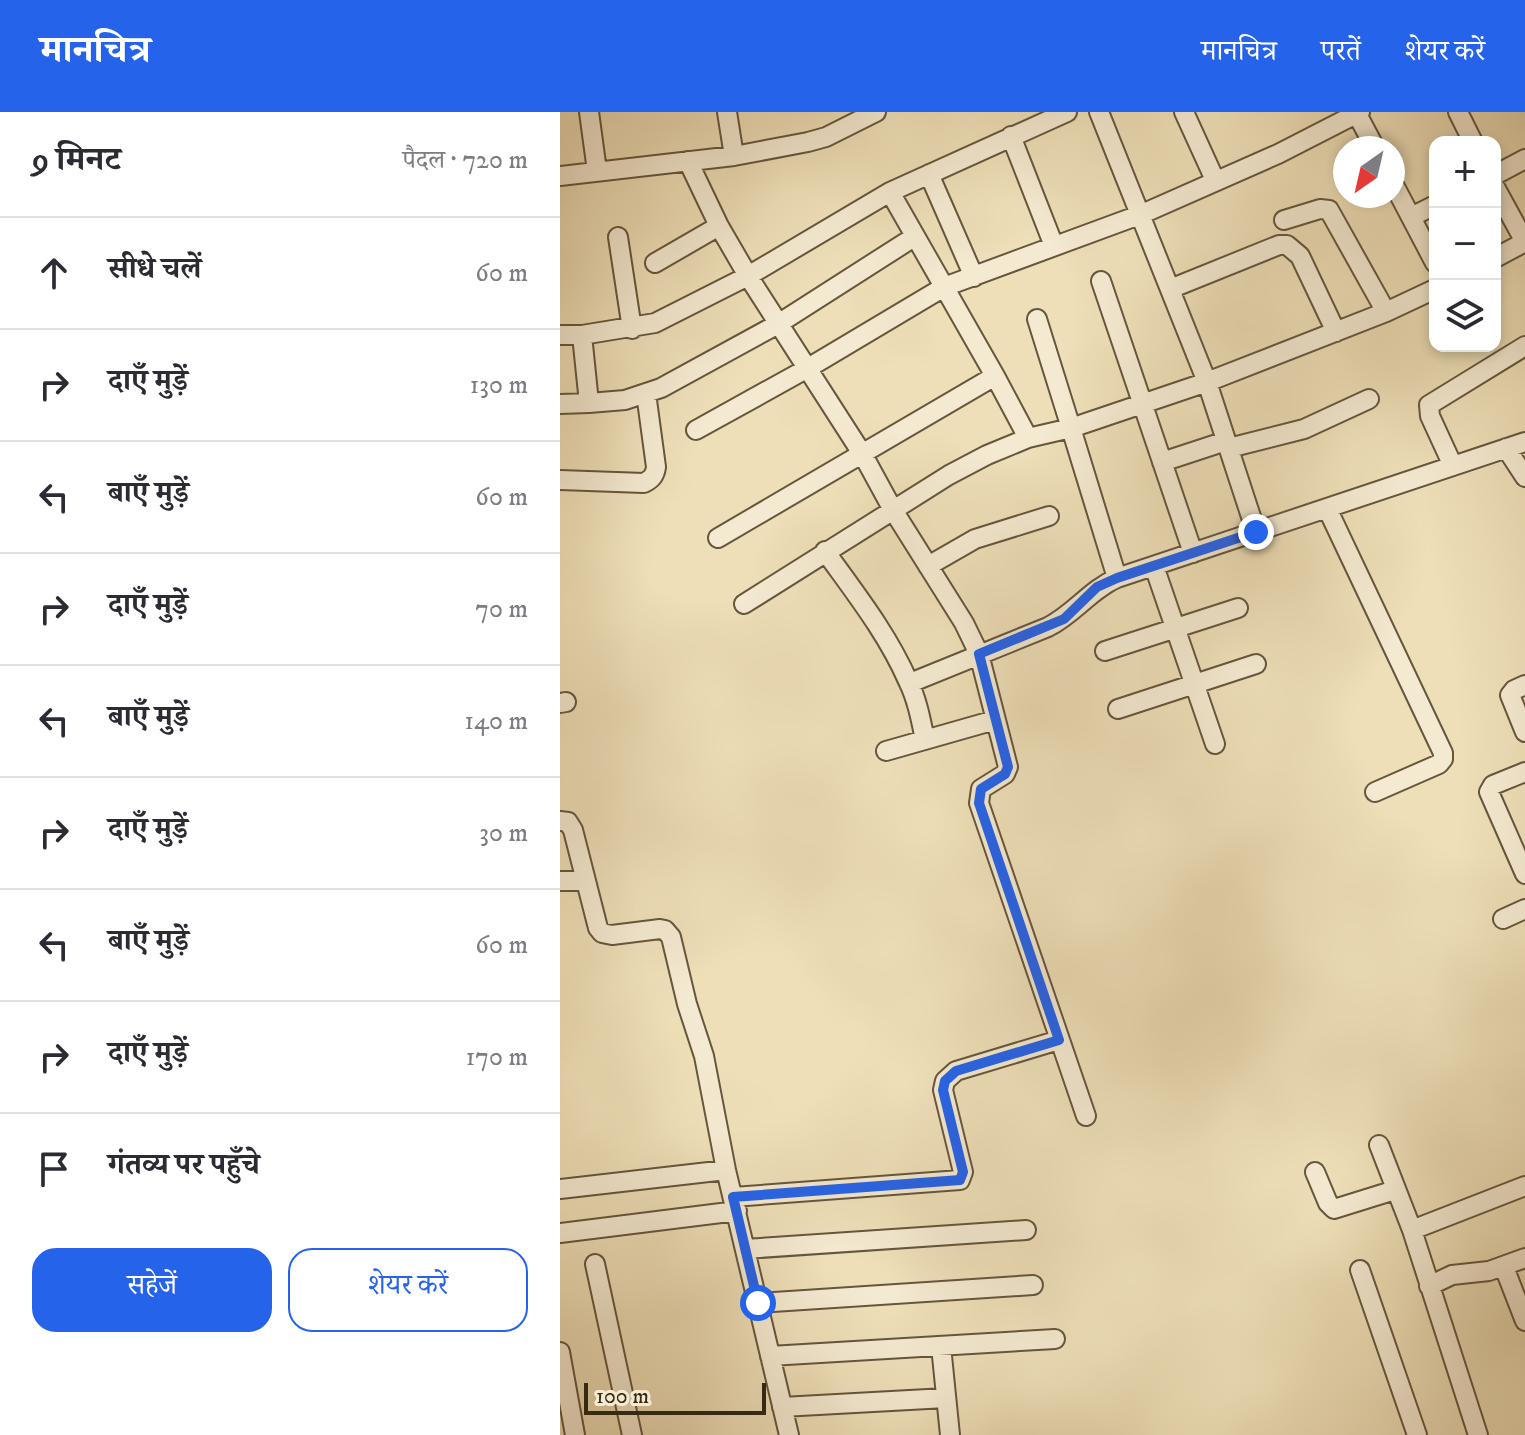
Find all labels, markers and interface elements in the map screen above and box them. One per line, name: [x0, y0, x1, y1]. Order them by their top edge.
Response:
text: मानचित्र: [40, 27, 151, 75]
text: मानचित्र: [1201, 34, 1277, 69]
text: परतें: [1321, 34, 1361, 69]
text: शेयर करें: [1405, 34, 1485, 69]
north arrow: [1333, 136, 1405, 208]
map controls: [1429, 136, 1501, 352]
button: +: [1429, 136, 1501, 208]
text: 9 मिनट: [32, 139, 121, 181]
text: पैदल · 720 m: [403, 144, 528, 177]
button: −: [1429, 208, 1501, 280]
icon: ahead: [32, 251, 76, 295]
text: सीधे चलें: [108, 251, 201, 288]
text: 60 m: [475, 257, 528, 290]
button: layers: [1429, 280, 1501, 352]
icon: right: [32, 363, 76, 407]
text: दाएँ मुड़ें: [108, 363, 188, 400]
text: 130 m: [470, 369, 528, 402]
icon: left: [32, 475, 76, 519]
text: बाएँ मुड़ें: [108, 475, 189, 512]
text: 60 m: [475, 481, 528, 514]
route end: [1238, 514, 1274, 550]
icon: right: [32, 587, 76, 631]
text: दाएँ मुड़ें: [108, 587, 188, 624]
text: 70 m: [475, 593, 528, 626]
icon: left: [32, 699, 76, 743]
text: बाएँ मुड़ें: [108, 699, 189, 736]
text: 140 m: [464, 705, 528, 738]
icon: right: [32, 811, 76, 855]
text: दाएँ मुड़ें: [108, 811, 188, 848]
text: 30 m: [479, 817, 528, 850]
icon: left: [32, 923, 76, 967]
text: बाएँ मुड़ें: [108, 923, 189, 960]
text: 60 m: [475, 929, 528, 962]
icon: right: [32, 1035, 76, 1079]
text: दाएँ मुड़ें: [108, 1035, 188, 1072]
text: 170 m: [466, 1041, 528, 1074]
icon: arrive: [32, 1147, 76, 1191]
text: गंतव्य पर पहुँचे: [108, 1147, 260, 1184]
button: सहेजें: [32, 1248, 272, 1332]
button: शेयर करें: [288, 1248, 528, 1332]
route start: [740, 1285, 776, 1321]
scale bar: [584, 1379, 766, 1415]
text: 100 m: [596, 1383, 649, 1410]

